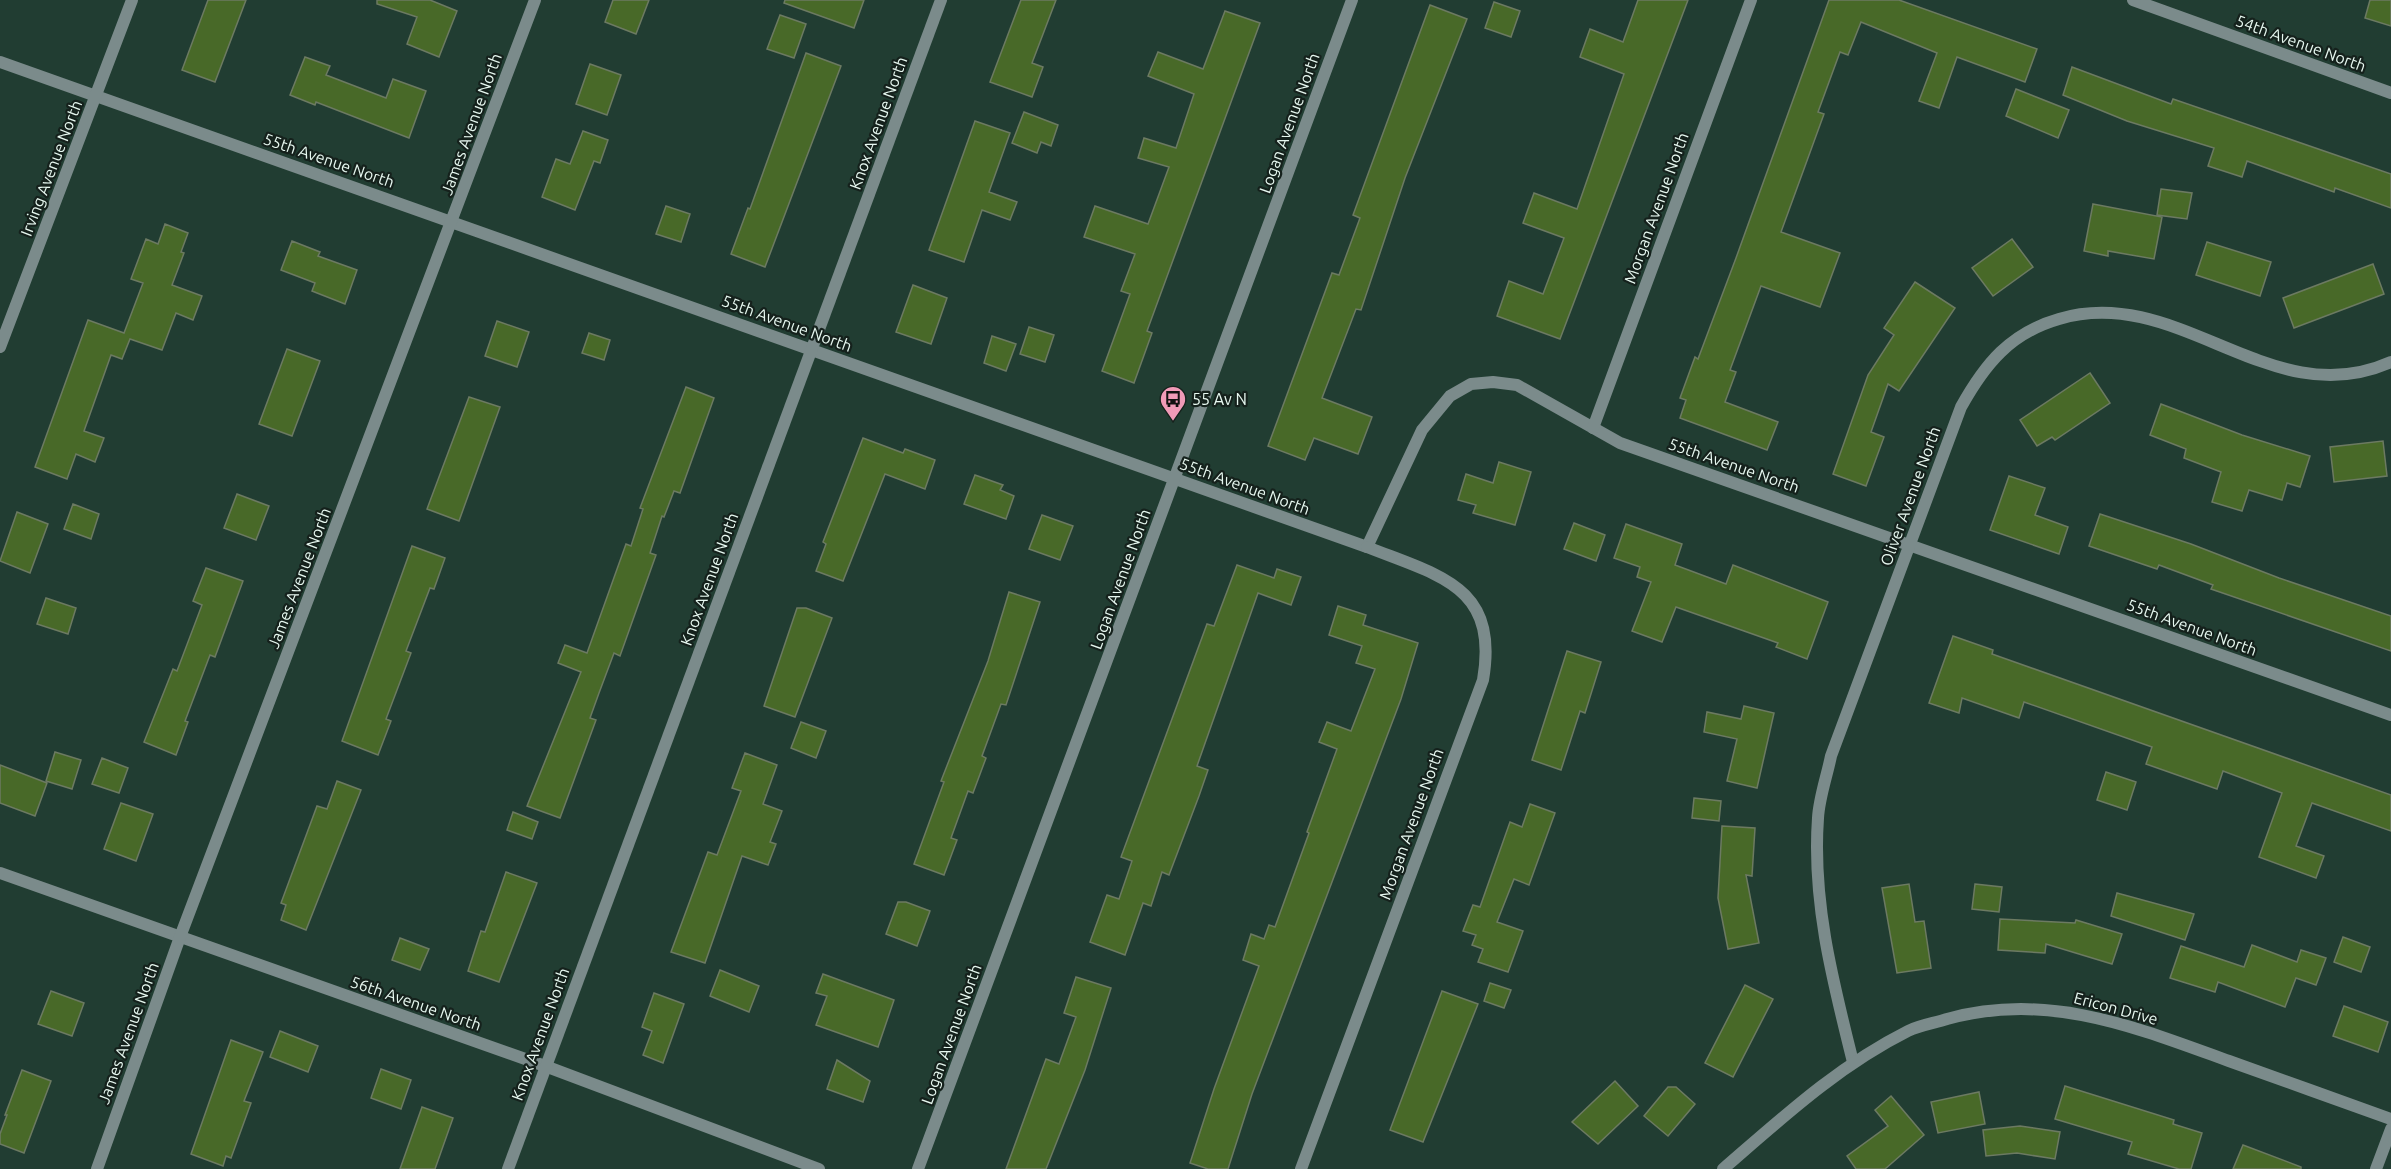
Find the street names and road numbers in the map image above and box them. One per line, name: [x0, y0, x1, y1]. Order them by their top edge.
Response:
street label: 54th Avenue North: [2234, 11, 2368, 75]
street label: James Avenue North: [437, 51, 505, 197]
street label: Logan Avenue North: [1255, 51, 1323, 195]
street label: Knox Avenue North: [846, 54, 910, 192]
street label: Irving Avenue North: [17, 98, 85, 238]
street label: 55th Avenue North: [261, 129, 397, 191]
street label: Morgan Avenue North: [1620, 130, 1692, 286]
street label: 55th Avenue North: [720, 291, 854, 355]
street label: Oliver Avenue North: [1876, 424, 1944, 568]
street label: 55th Avenue North: [1666, 434, 1802, 496]
street label: 55th Avenue North: [1178, 454, 1312, 518]
street label: James Avenue North: [264, 505, 334, 651]
street label: Logan Avenue North: [1086, 507, 1154, 651]
street label: Knox Avenue North: [677, 510, 741, 648]
street label: 55th Avenue North: [2125, 595, 2259, 659]
street label: Morgan Avenue North: [1375, 746, 1447, 902]
street label: James Avenue North: [94, 960, 162, 1106]
street label: Logan Avenue North: [917, 962, 985, 1106]
street label: Knox Avenue North: [508, 965, 572, 1103]
street label: 56th Avenue North: [348, 972, 484, 1034]
street label: Ericon Drive: [2072, 988, 2160, 1028]

